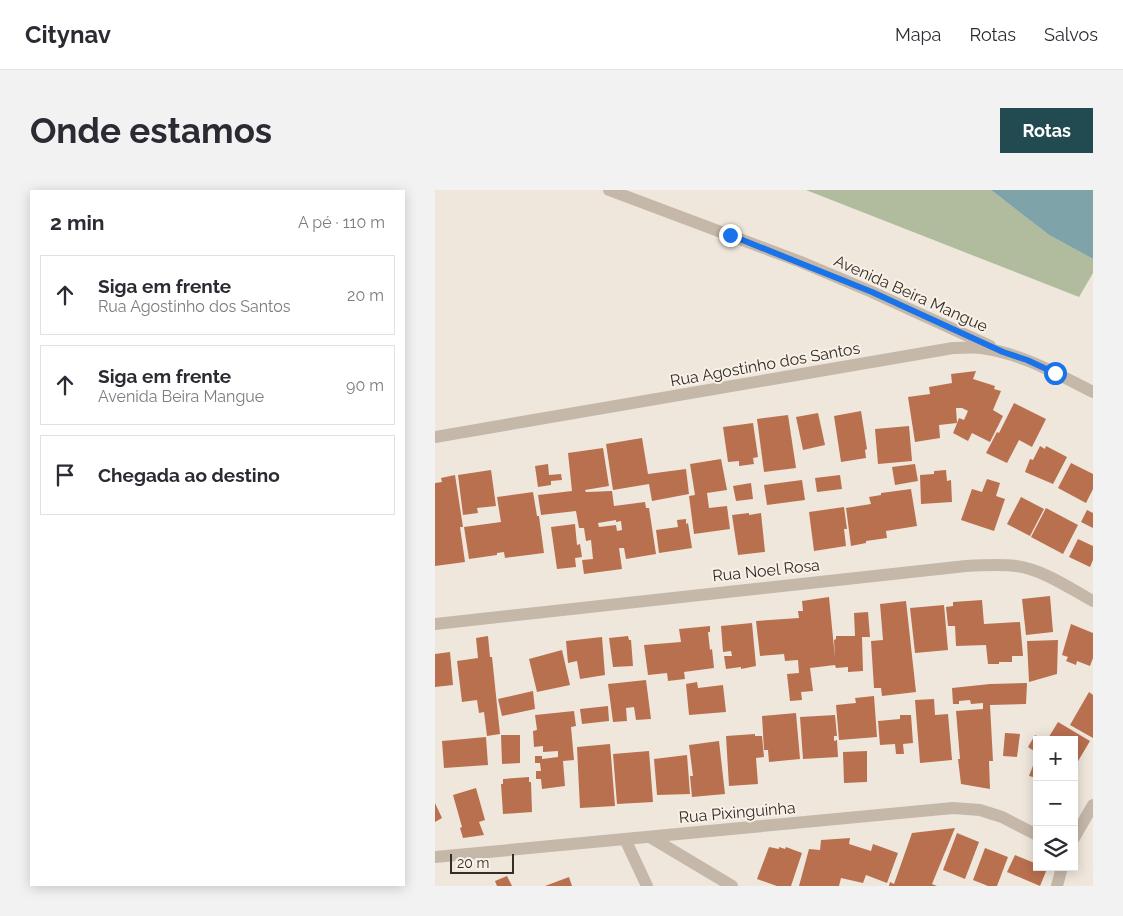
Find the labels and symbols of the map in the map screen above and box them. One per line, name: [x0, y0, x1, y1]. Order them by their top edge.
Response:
route end: [719, 224, 742, 247]
street label: Avenida Beira Mangue: [831, 251, 991, 336]
street label: Rua Agostinho dos Santos: [669, 338, 862, 391]
route start: [1044, 362, 1067, 385]
street label: Rua Noel Rosa: [711, 555, 821, 586]
street label: Rua Pixinguinha: [678, 798, 796, 827]
scale bar: [450, 851, 514, 874]

